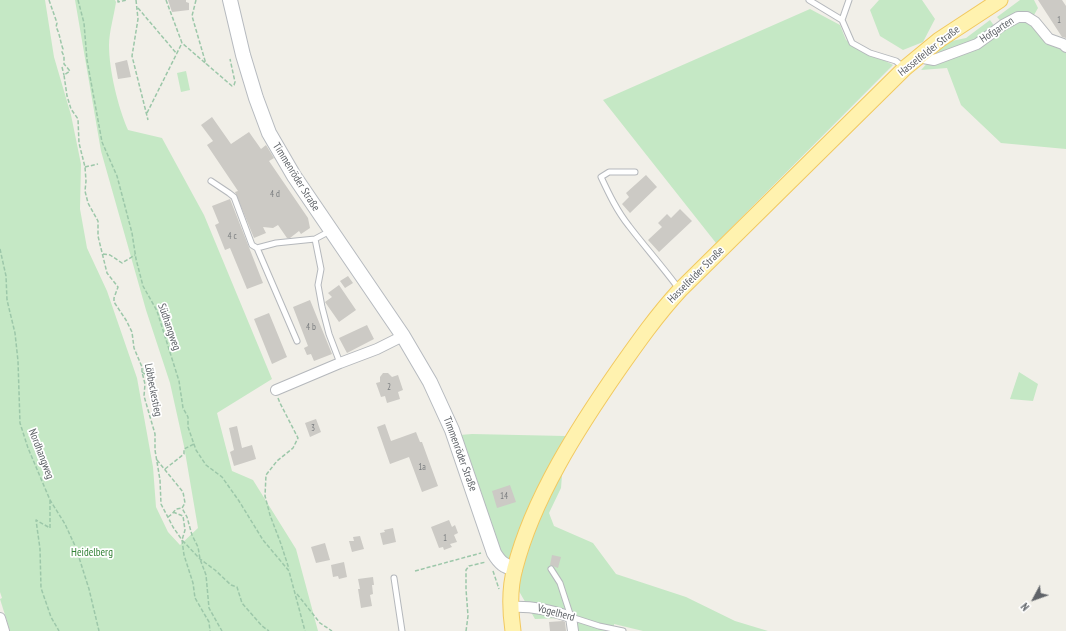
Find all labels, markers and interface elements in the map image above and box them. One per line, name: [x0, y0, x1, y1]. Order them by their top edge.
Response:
street label: Hofgarten: [977, 14, 1017, 46]
house number: 1: [1057, 15, 1061, 25]
street label: Hasselfelder Straße: [896, 23, 962, 79]
street label: Timmenröder Straße: [270, 140, 322, 214]
house number: 4 d: [270, 189, 280, 199]
house number: 4 c: [227, 231, 237, 241]
street label: Hasselfelder Straße: [665, 244, 727, 306]
street label: Südhangweg: [155, 302, 183, 352]
house number: 4 b: [306, 322, 316, 332]
street label: Löbbeckestieg: [141, 362, 165, 418]
house number: 2: [387, 382, 391, 392]
street label: Timmenröder Straße: [440, 415, 480, 493]
house number: 3: [311, 423, 315, 433]
street label: Nordhangweg: [25, 427, 57, 481]
house number: 1a: [418, 462, 426, 472]
house number: 14: [500, 491, 508, 501]
house number: 1: [443, 533, 447, 543]
park label: Heidelberg: [71, 546, 113, 560]
north arrow: [1014, 579, 1054, 619]
text: N: [1018, 600, 1032, 614]
street label: Vogelherd: [536, 602, 576, 624]

